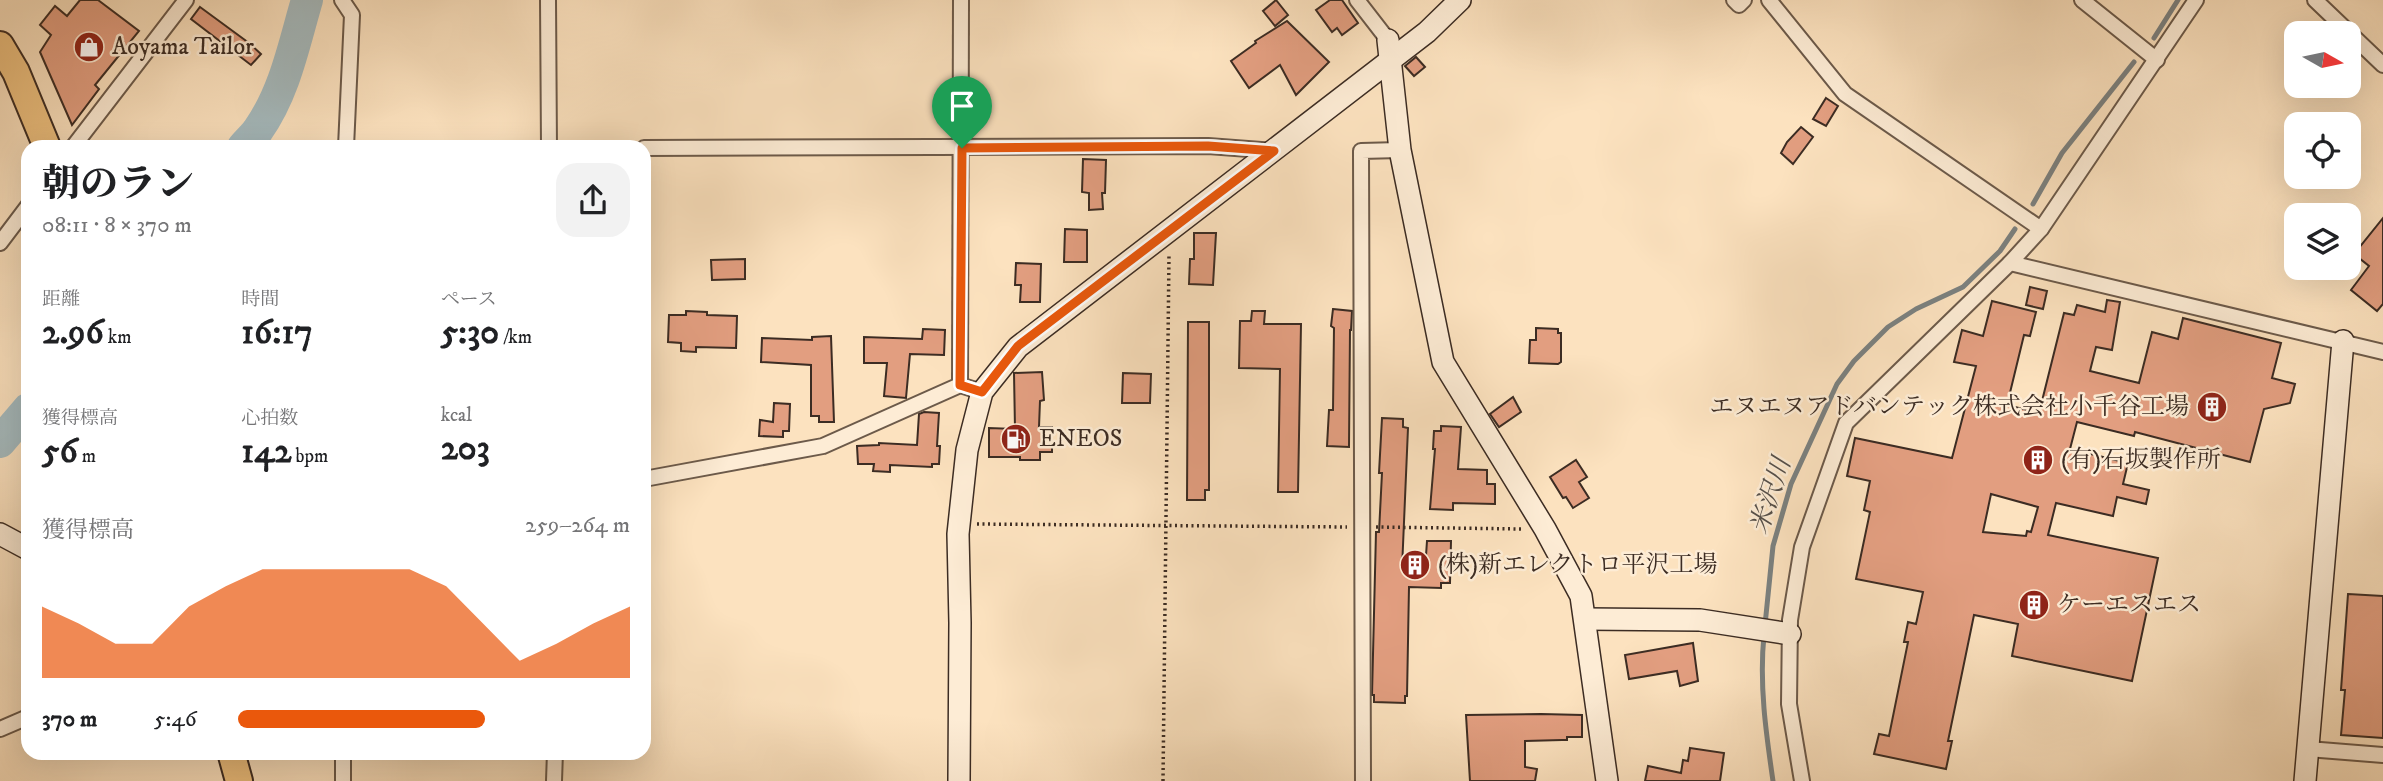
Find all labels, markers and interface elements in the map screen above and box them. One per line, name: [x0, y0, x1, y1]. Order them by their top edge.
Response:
north arrow: [2284, 21, 2361, 98]
map controls: [2284, 21, 2361, 280]
shop icon: Aoyama Tailor: [72, 30, 106, 64]
place label: Aoyama Tailor: [112, 32, 254, 62]
pin: [932, 76, 992, 148]
icon: arrive: [943, 87, 981, 125]
button: locate: [2284, 112, 2361, 189]
text: 朝のラン: [42, 161, 194, 209]
button: share: [556, 163, 630, 237]
button: layers: [2284, 203, 2361, 280]
text: 08:11 · 8 × 370 m: [42, 211, 192, 240]
text: 距離: [42, 288, 80, 311]
text: 時間: [241, 288, 279, 311]
text: ペース: [441, 288, 497, 311]
text: 2.96: [42, 311, 104, 355]
text: 16:17: [241, 311, 313, 355]
text: 5:30: [441, 311, 499, 355]
text: km: [104, 326, 131, 349]
text: /km: [499, 326, 532, 349]
building icon: エヌエヌアドバンテック株式会社小千谷工場: [2195, 390, 2229, 424]
place label: エヌエヌアドバンテック株式会社小千谷工場: [1709, 392, 2189, 422]
text: kcal: [441, 404, 472, 427]
text: 獲得標高: [42, 407, 118, 430]
text: 心拍数: [241, 407, 298, 430]
fuel station icon: ENEOS: [999, 422, 1033, 456]
place label: ENEOS: [1039, 424, 1122, 454]
text: 203: [441, 427, 490, 471]
text: 56: [42, 430, 78, 474]
text: 142: [241, 430, 292, 474]
building icon: (有)石坂製作所: [2021, 443, 2055, 477]
text: m: [78, 445, 96, 468]
text: bpm: [292, 445, 328, 468]
place label: (有)石坂製作所: [2061, 445, 2221, 475]
water label: 米沢川: [1743, 451, 1800, 538]
text: 259–264 m: [525, 511, 630, 540]
text: 獲得標高: [42, 516, 134, 545]
building icon: (株)新エレクトロ平沢工場: [1398, 548, 1432, 582]
place label: (株)新エレクトロ平沢工場: [1438, 550, 1718, 580]
building icon: ケーエスエス: [2017, 588, 2051, 622]
place label: ケーエスエス: [2057, 590, 2201, 620]
text: 370 m: [42, 705, 97, 734]
text: 5:46: [154, 705, 197, 734]

